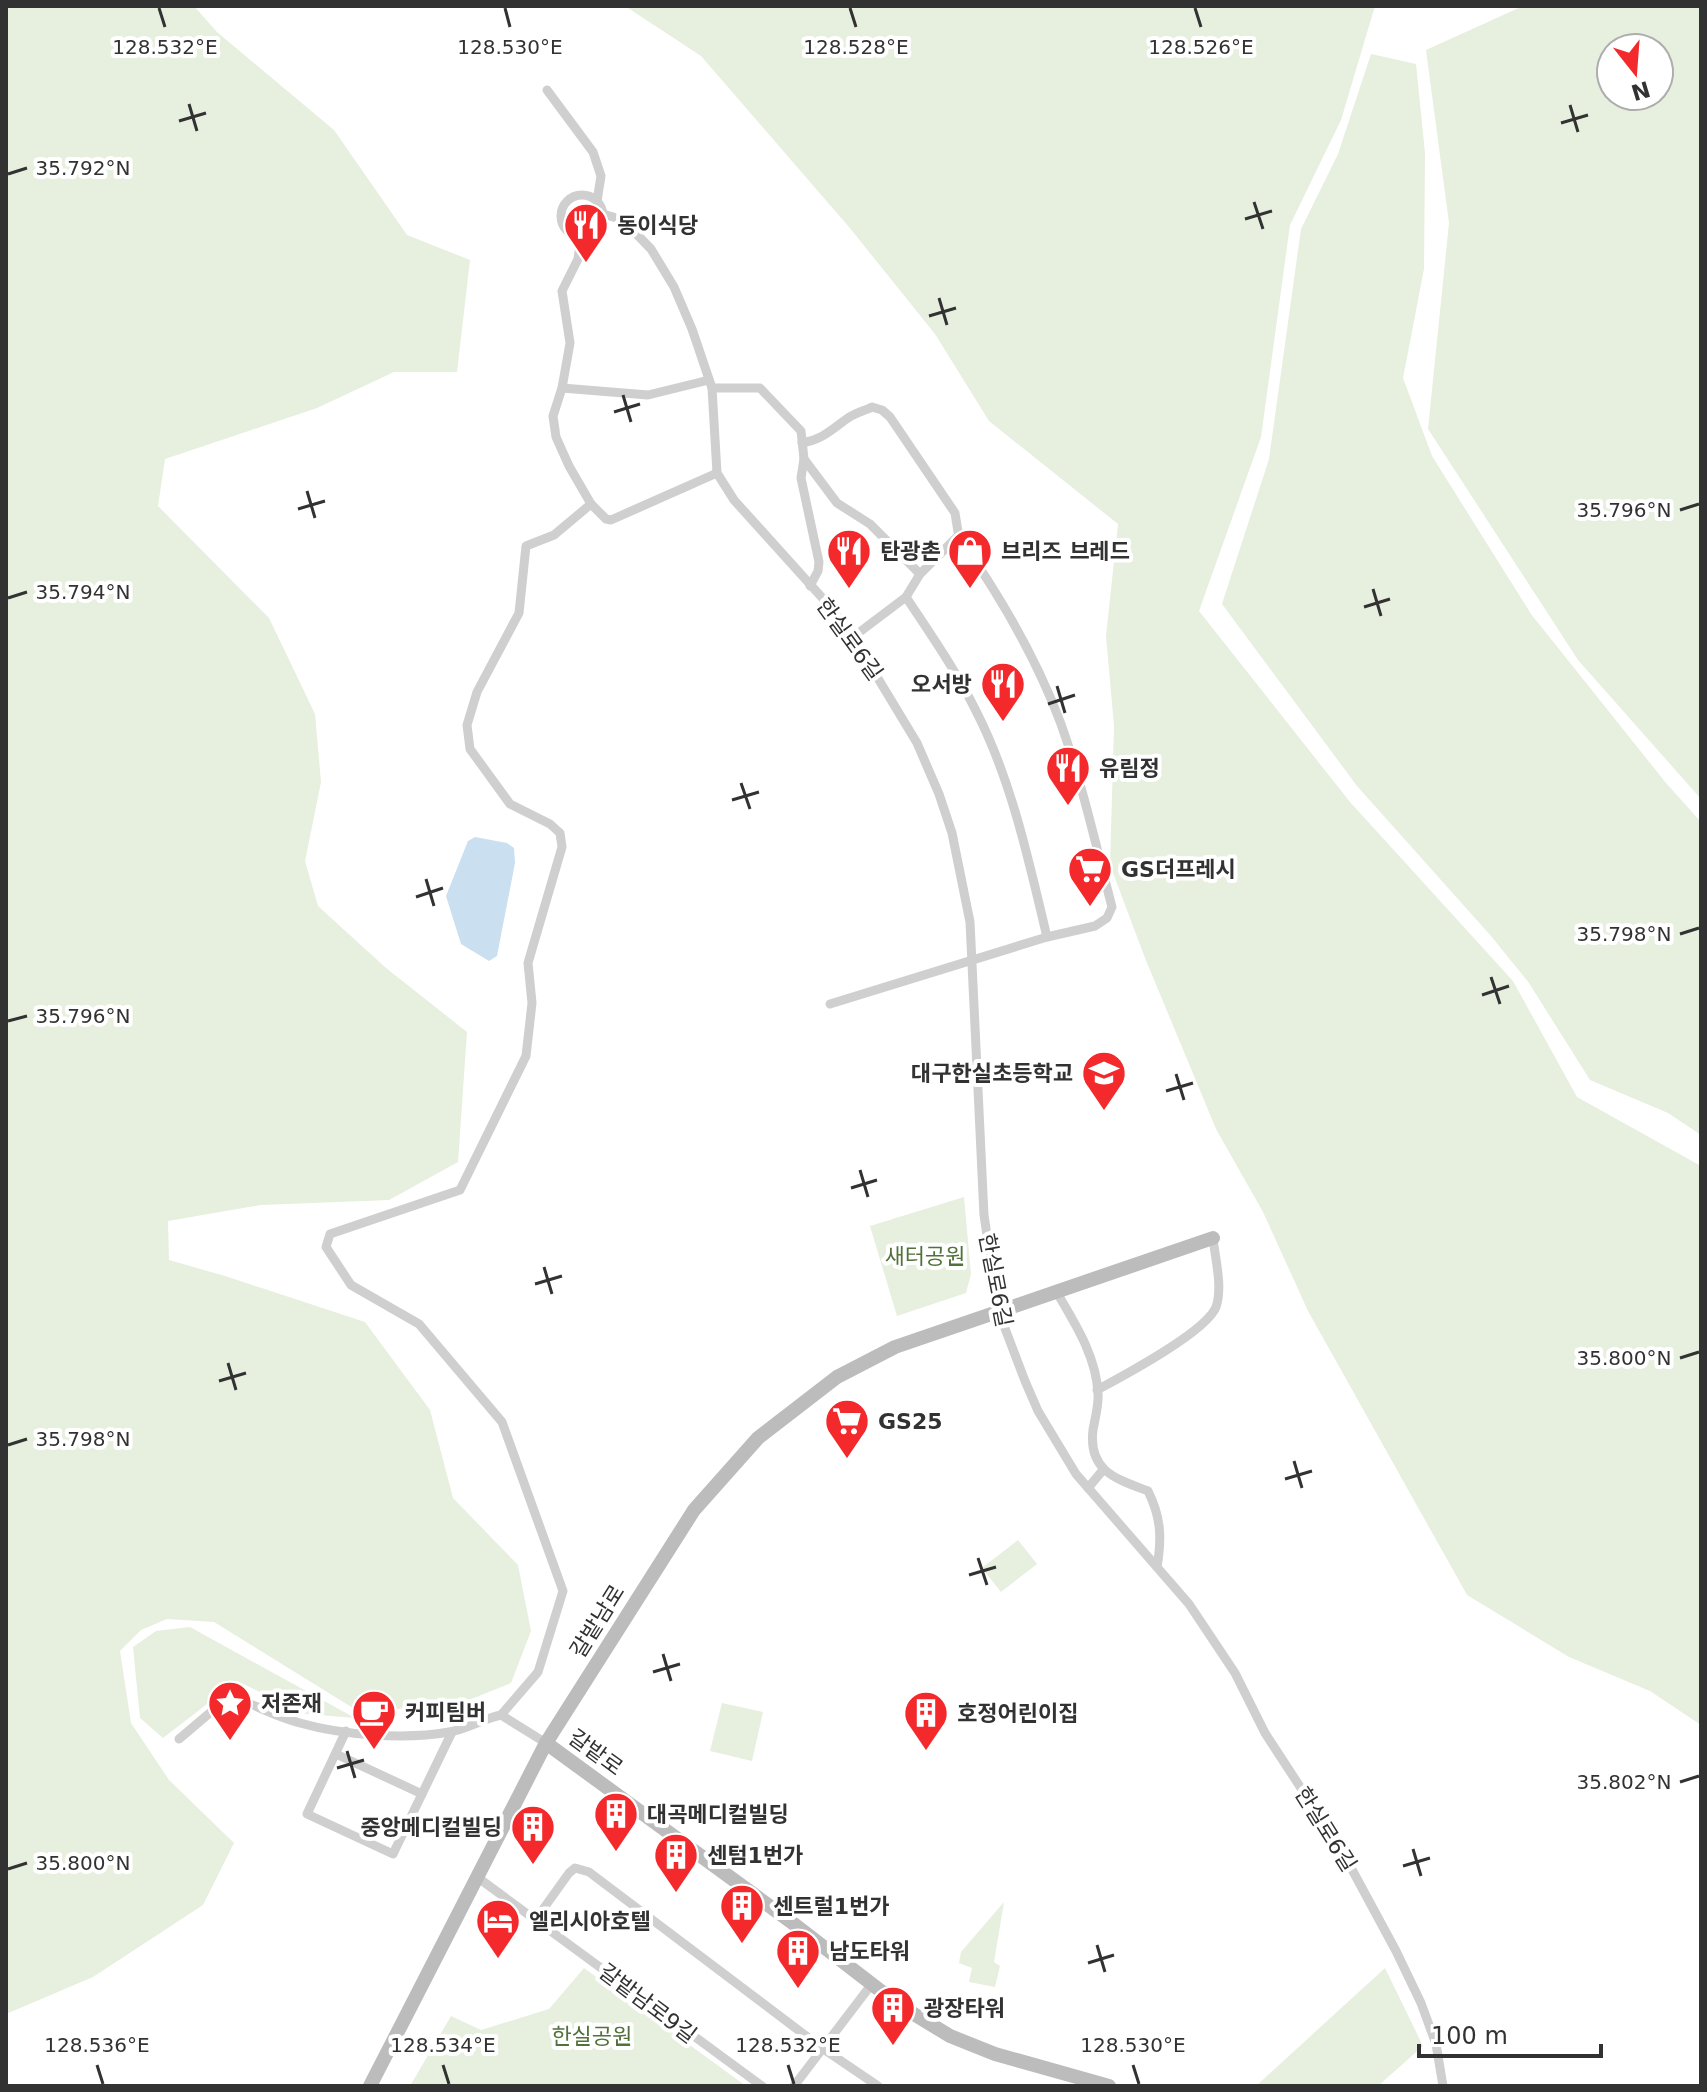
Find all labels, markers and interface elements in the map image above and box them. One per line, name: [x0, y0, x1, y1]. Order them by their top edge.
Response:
north arrow: [1595, 32, 1675, 112]
text: 128.532°E: [112, 35, 218, 59]
text: 128.530°E: [457, 35, 563, 59]
text: 128.528°E: [803, 35, 909, 59]
text: 128.526°E: [1148, 35, 1254, 59]
text: N: [1628, 76, 1653, 105]
text: 35.792°N: [36, 156, 130, 180]
restaurant icon: 동이식당: [562, 201, 610, 264]
place label: 동이식당: [617, 213, 698, 238]
text: 35.796°N: [1577, 498, 1671, 522]
restaurant icon: 탄광촌: [825, 527, 873, 590]
shop icon: 브리즈 브레드: [946, 527, 994, 590]
place label: 탄광촌: [880, 539, 941, 564]
place label: 브리즈 브레드: [1001, 539, 1130, 564]
text: 35.794°N: [36, 580, 130, 604]
street label: 한실로6길: [812, 594, 888, 685]
restaurant icon: 오서방: [979, 660, 1027, 723]
place label: 오서방: [911, 672, 972, 697]
restaurant icon: 유림정: [1044, 744, 1092, 807]
place label: 유림정: [1099, 756, 1160, 781]
supermarket icon: GS더프레시: [1066, 845, 1114, 908]
place label: GS더프레시: [1121, 857, 1236, 882]
text: 35.798°N: [1577, 922, 1671, 946]
text: 35.796°N: [36, 1004, 130, 1028]
school or university icon: 대구한실초등학교: [1080, 1049, 1128, 1112]
place label: 대구한실초등학교: [911, 1061, 1073, 1086]
street label: 한실로6길: [974, 1231, 1017, 1329]
park label: 새터공원: [885, 1244, 965, 1269]
text: 35.800°N: [1577, 1346, 1671, 1370]
supermarket icon: GS25: [823, 1397, 871, 1460]
place label: GS25: [878, 1409, 943, 1434]
text: 35.798°N: [36, 1427, 130, 1451]
street label: 갈밭남로: [565, 1580, 629, 1662]
place icon: 저존재: [206, 1679, 254, 1742]
cafe icon: 커피팀버: [350, 1688, 398, 1751]
building icon: 호정어린이집: [902, 1689, 950, 1752]
place label: 저존재: [261, 1691, 322, 1716]
place label: 커피팀버: [405, 1700, 486, 1725]
place label: 호정어린이집: [957, 1701, 1078, 1726]
street label: 갈밭로: [564, 1724, 628, 1780]
text: 35.802°N: [1577, 1770, 1671, 1794]
street label: 한실로6길: [1290, 1782, 1361, 1876]
building icon: 대곡메디컬빌딩: [592, 1790, 640, 1853]
place label: 대곡메디컬빌딩: [647, 1802, 789, 1827]
building icon: 중앙메디컬빌딩: [509, 1803, 557, 1866]
place label: 중앙메디컬빌딩: [360, 1815, 502, 1840]
building icon: 센텀1번가: [652, 1831, 700, 1894]
place label: 센텀1번가: [707, 1843, 803, 1868]
text: 35.800°N: [36, 1851, 130, 1875]
building icon: 센트럴1번가: [718, 1882, 766, 1945]
place label: 센트럴1번가: [773, 1894, 890, 1919]
hotel icon: 엘리시아호텔: [474, 1897, 522, 1960]
place label: 엘리시아호텔: [529, 1909, 650, 1934]
building icon: 남도타워: [774, 1927, 822, 1990]
place label: 남도타워: [829, 1939, 910, 1964]
street label: 갈밭남로9길: [594, 1959, 701, 2048]
building icon: 광장타워: [869, 1984, 917, 2047]
place label: 광장타워: [924, 1996, 1005, 2021]
scale bar: [1419, 2008, 1601, 2058]
text: 100 m: [1431, 2022, 1508, 2050]
park label: 한실공원: [552, 2024, 632, 2049]
text: 128.536°E: [44, 2033, 150, 2057]
text: 128.534°E: [390, 2033, 496, 2057]
text: 128.532°E: [735, 2033, 841, 2057]
text: 128.530°E: [1080, 2033, 1186, 2057]

